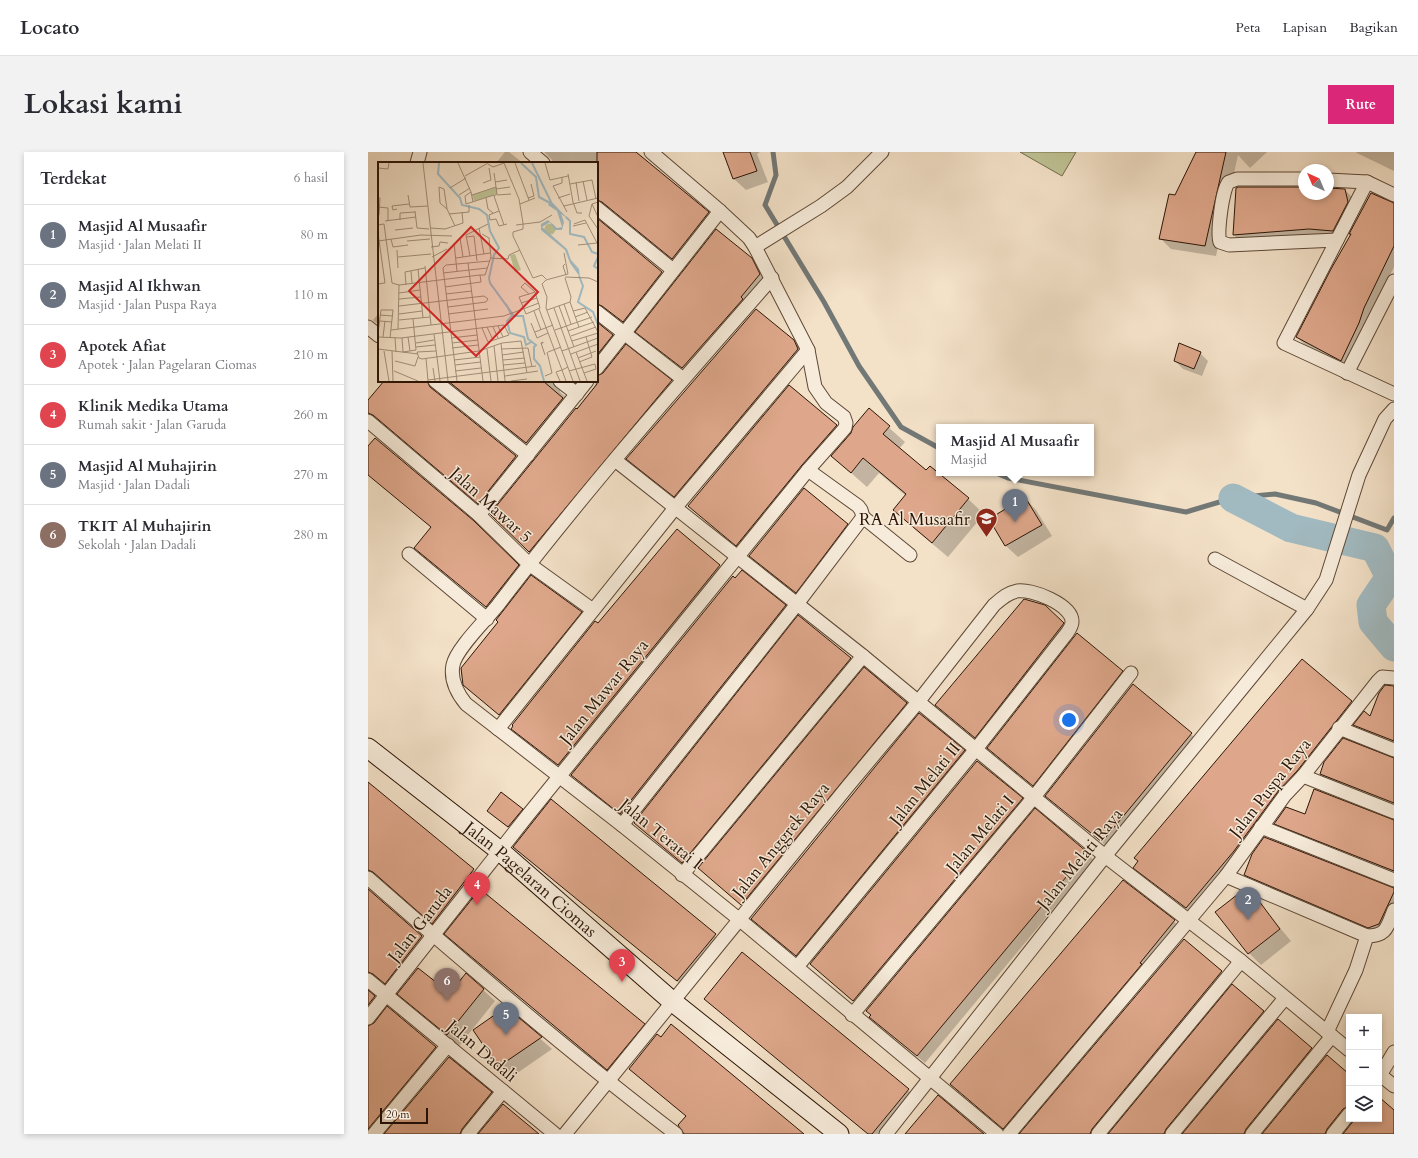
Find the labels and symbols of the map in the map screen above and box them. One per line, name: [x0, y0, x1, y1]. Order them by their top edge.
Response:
inset map: [378, 162, 598, 382]
north arrow: [1298, 164, 1334, 200]
street label: Jalan Mawar 5: [443, 460, 537, 548]
pin: 1: [1002, 489, 1028, 522]
school or university icon: RA Al Musaafir: [973, 506, 999, 539]
place label: RA Al Musaafir: [859, 508, 971, 531]
street label: Jalan Mawar Raya: [552, 634, 654, 752]
your location: [1059, 710, 1079, 730]
street label: Jalan Puspa Raya: [1222, 733, 1317, 845]
street label: Jalan Melati II: [882, 737, 966, 833]
street label: Jalan Anggrek Raya: [725, 777, 835, 905]
street label: Jalan Melati I: [939, 790, 1019, 880]
street label: Jalan Teratai I: [612, 792, 707, 875]
street label: Jalan Melati Raya: [1030, 803, 1129, 917]
street label: Jalan Pagelaran Ciomas: [457, 814, 602, 942]
pin: 4: [464, 872, 490, 905]
street label: Jalan Garuda: [381, 880, 458, 970]
pin: 2: [1235, 887, 1261, 920]
pin: 3: [609, 949, 635, 982]
pin: 6: [434, 968, 460, 1001]
pin: 5: [493, 1002, 519, 1035]
street label: Jalan Dadali: [440, 1013, 522, 1087]
scale bar: [380, 1106, 428, 1125]

